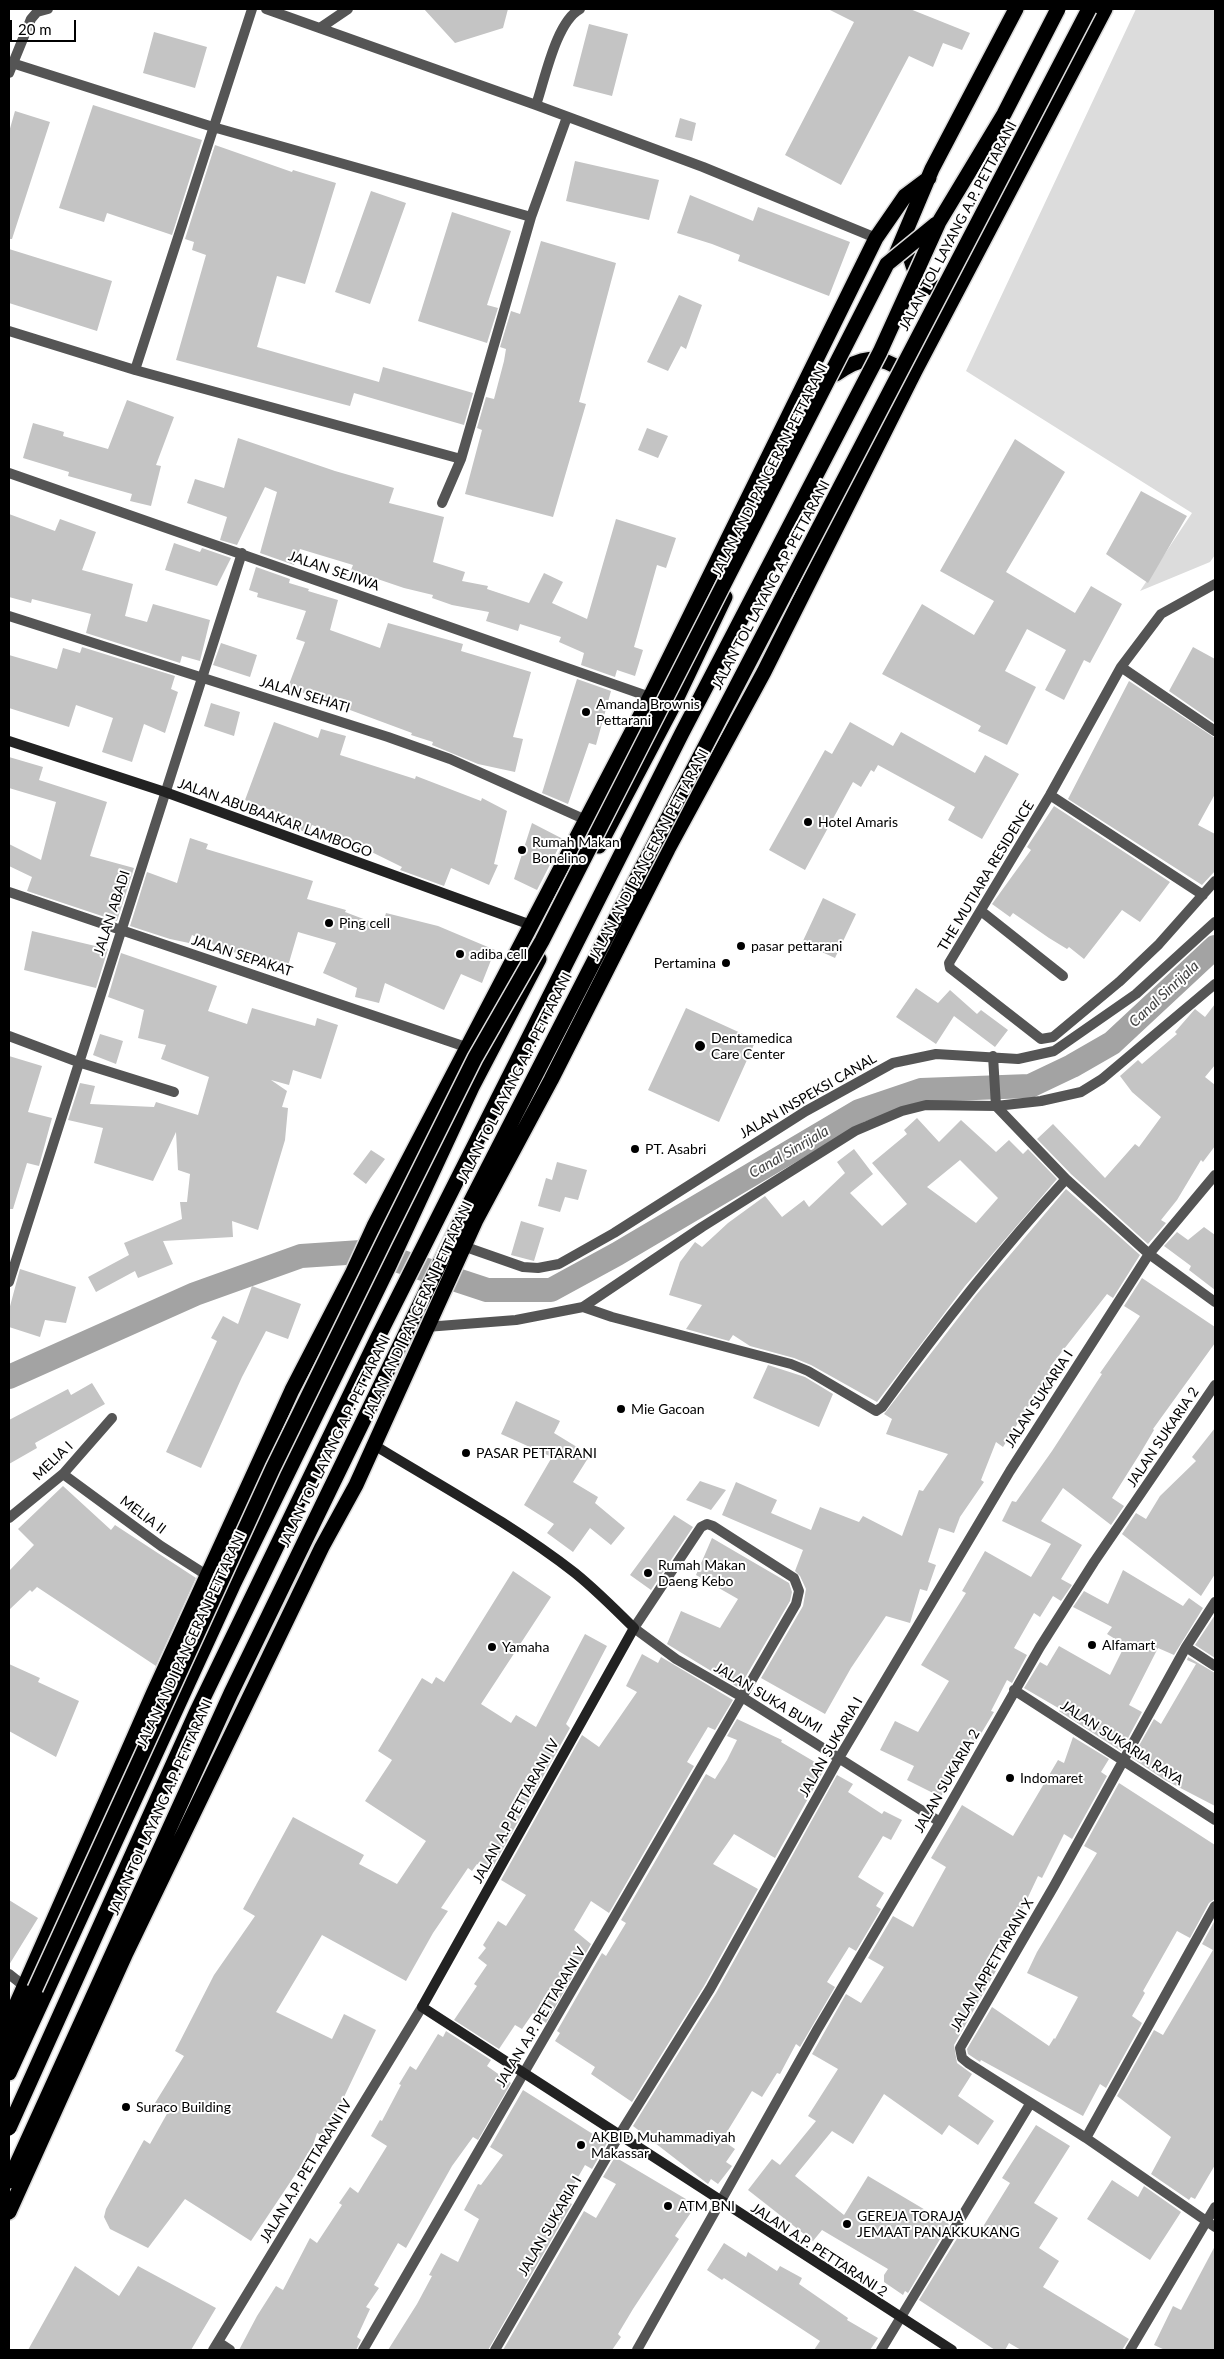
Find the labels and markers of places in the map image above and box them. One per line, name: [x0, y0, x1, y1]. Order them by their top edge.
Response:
place label: Amanda Brownis Pettarani: [596, 696, 700, 729]
marker: Amanda Brownis Pettarani: [580, 706, 592, 718]
place label: Hotel Amaris: [818, 814, 898, 830]
marker: Hotel Amaris: [802, 816, 814, 828]
place label: Rumah Makan Bonelino: [532, 834, 620, 866]
marker: Rumah Makan Bonelino: [516, 844, 528, 856]
place label: Ping cell: [339, 915, 390, 931]
marker: Ping cell: [323, 917, 335, 929]
place label: pasar pettarani: [751, 938, 842, 954]
marker: pasar pettarani: [735, 940, 747, 952]
place label: adiba cell: [470, 946, 527, 962]
marker: adiba cell: [454, 948, 466, 960]
place label: Pertamina: [654, 955, 716, 971]
marker: Pertamina: [720, 957, 732, 969]
place label: Dentamedica Care Center: [711, 1030, 792, 1062]
marker: Dentamedica Care Center: [693, 1039, 707, 1053]
place label: PT. Asabri: [645, 1141, 706, 1157]
marker: PT. Asabri: [629, 1143, 641, 1155]
place label: Mie Gacoan: [631, 1401, 705, 1417]
marker: Mie Gacoan: [615, 1403, 627, 1415]
place label: PASAR PETTARANI: [476, 1445, 597, 1461]
marker: PASAR PETTARANI: [460, 1447, 472, 1459]
place label: Rumah Makan Daeng Kebo: [658, 1557, 746, 1590]
marker: Rumah Makan Daeng Kebo: [642, 1567, 654, 1579]
place label: Alfamart: [1102, 1637, 1155, 1653]
place label: Yamaha: [502, 1639, 549, 1655]
marker: Alfamart: [1086, 1639, 1098, 1651]
marker: Yamaha: [486, 1641, 498, 1653]
place label: Indomaret: [1020, 1770, 1083, 1786]
marker: Indomaret: [1004, 1772, 1016, 1784]
place label: Suraco Building: [136, 2099, 231, 2115]
marker: Suraco Building: [120, 2101, 132, 2113]
place label: AKBID Muhammadiyah Makassar: [591, 2129, 735, 2162]
marker: AKBID Muhammadiyah Makassar: [575, 2139, 587, 2151]
place label: ATM BNI: [678, 2198, 735, 2214]
marker: ATM BNI: [662, 2200, 674, 2212]
place label: GEREJA TORAJA JEMAAT PANAKKUKANG: [857, 2208, 1020, 2240]
marker: GEREJA TORAJA JEMAAT PANAKKUKANG: [841, 2218, 853, 2230]

